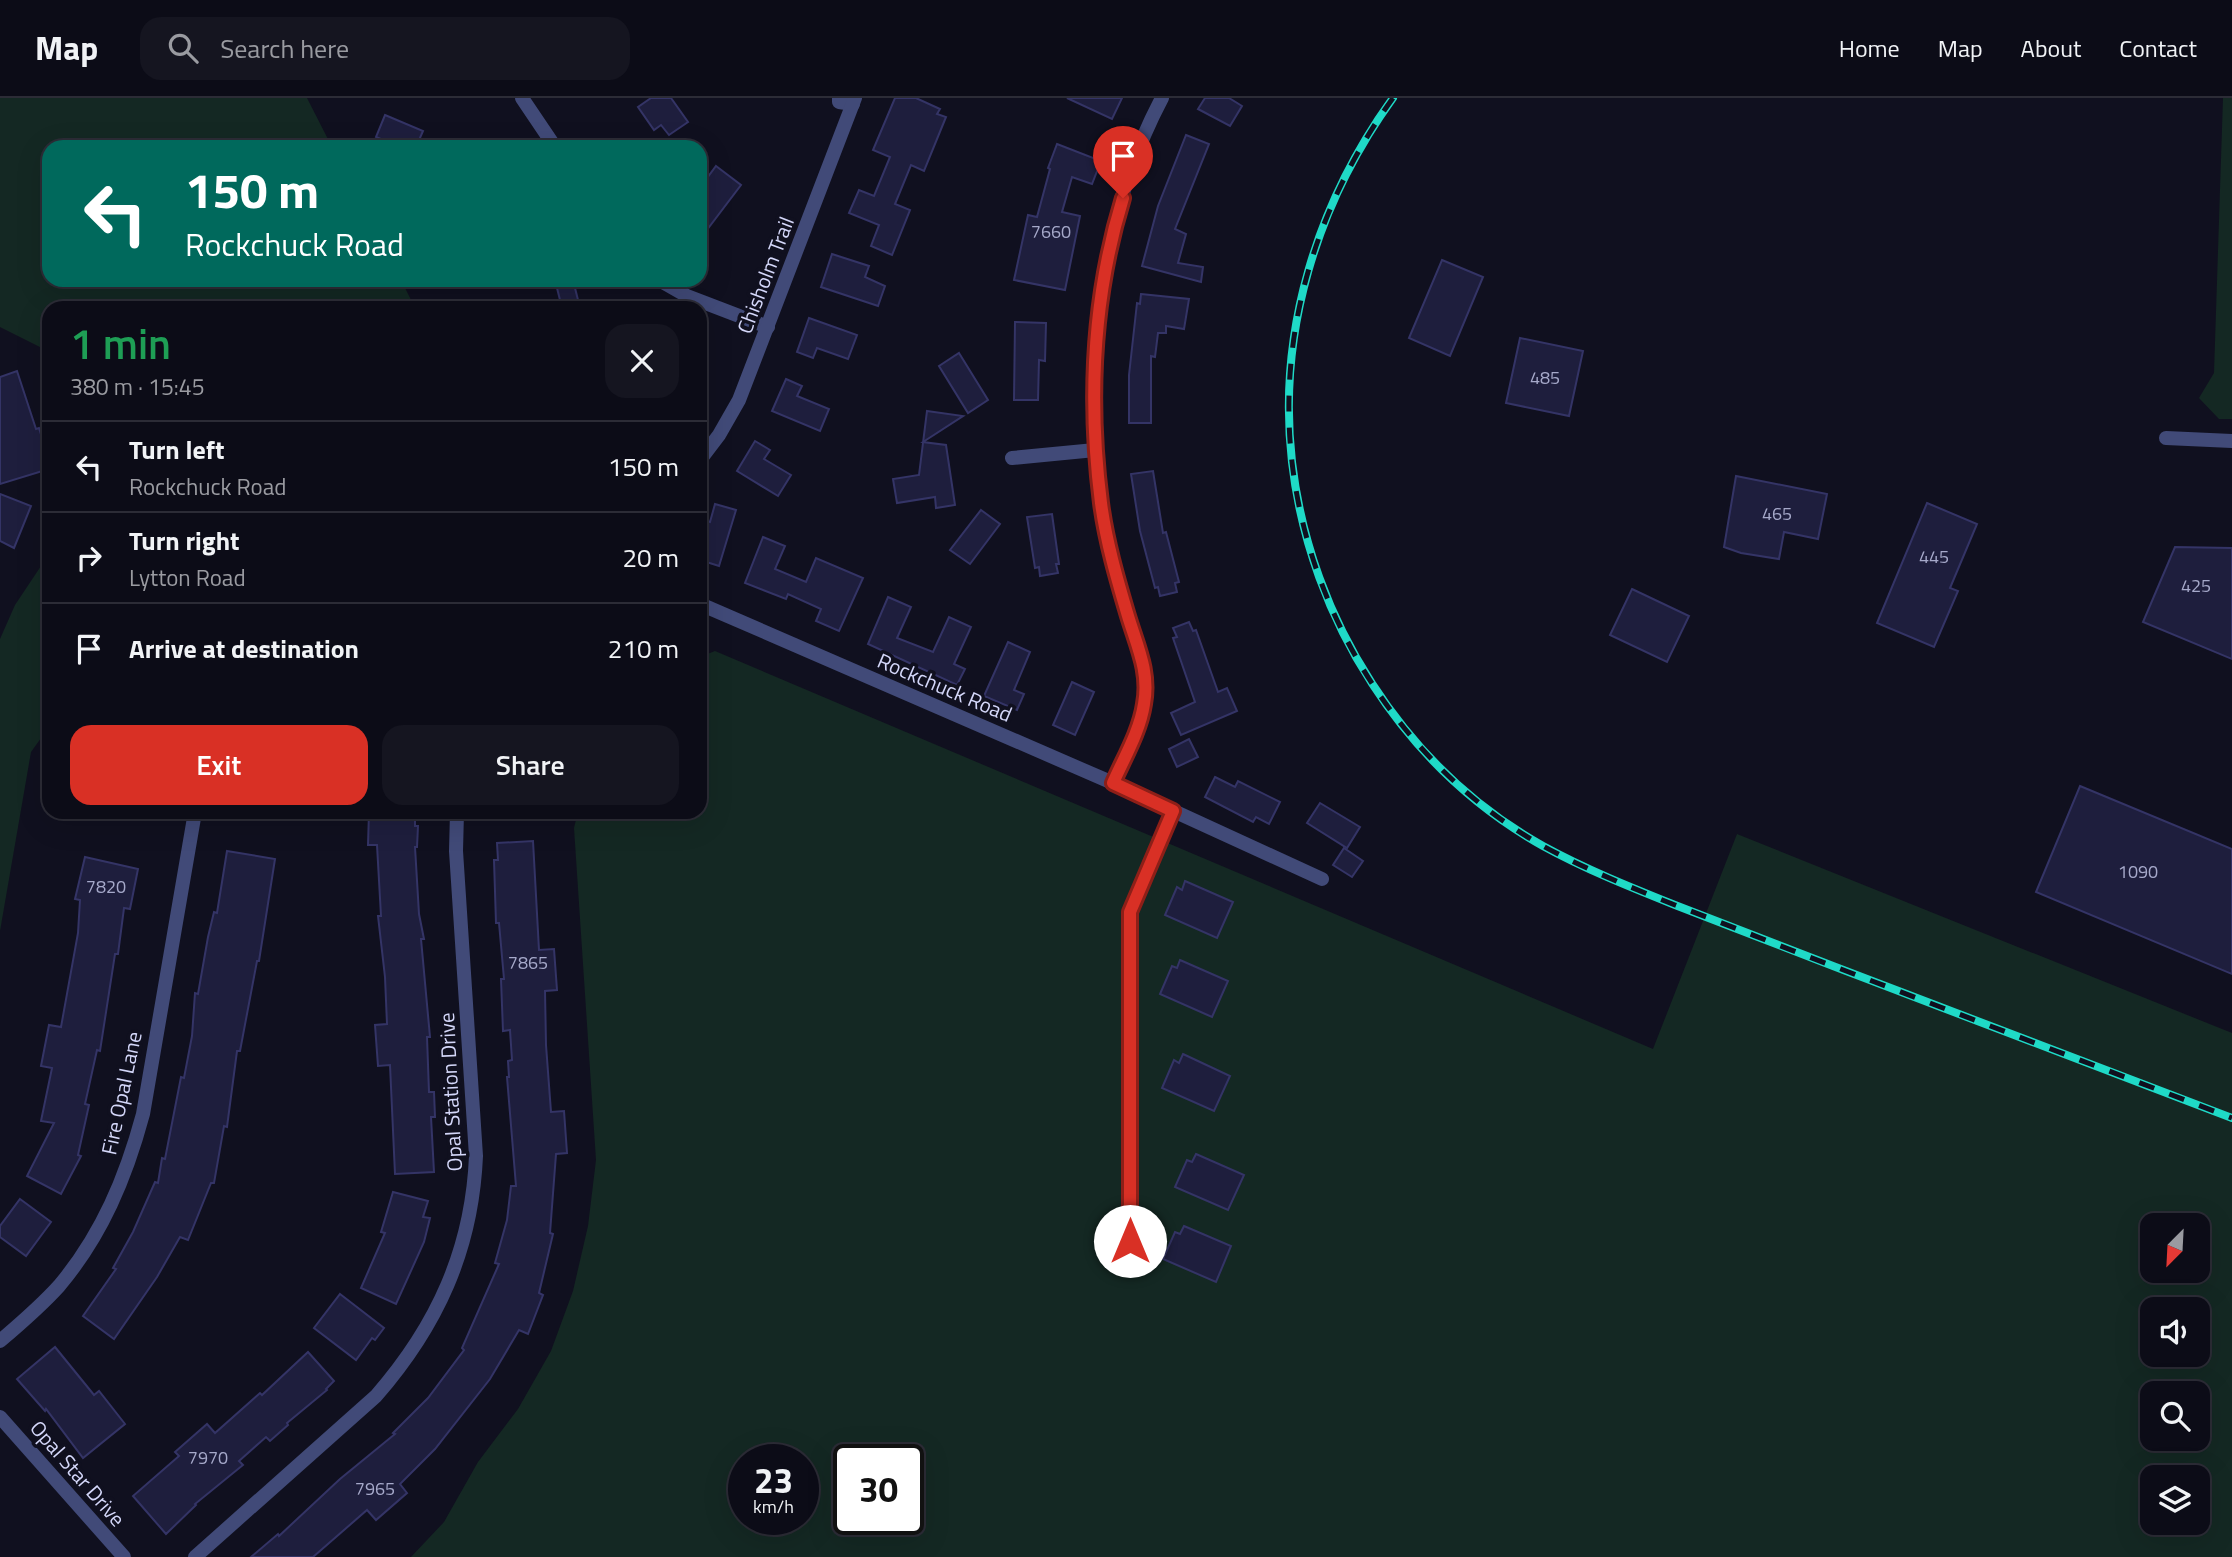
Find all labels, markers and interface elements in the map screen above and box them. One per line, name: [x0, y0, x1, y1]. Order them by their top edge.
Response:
search box: [140, 17, 630, 80]
text: Map: [35, 23, 98, 73]
icon: search: [164, 29, 202, 67]
text: Search here: [220, 29, 349, 68]
text: Home: [1839, 30, 1900, 66]
text: Map: [1938, 30, 1983, 66]
text: About: [2021, 30, 2081, 66]
text: Contact: [2119, 30, 2197, 66]
pin: [1093, 126, 1153, 198]
icon: arrive: [1104, 137, 1142, 175]
text: 150 m: [185, 152, 319, 227]
icon: left: [70, 168, 161, 259]
street label: Chisholm Trail: [728, 212, 802, 338]
house number: 7660: [1031, 218, 1071, 245]
text: Rockchuck Road: [185, 220, 404, 268]
text: 1 min: [70, 311, 171, 375]
button: close: [605, 324, 679, 398]
house number: 485: [1530, 364, 1560, 391]
text: 380 m · 15:45: [70, 369, 205, 404]
text: Turn left: [129, 430, 224, 469]
text: 150 m: [608, 447, 679, 486]
icon: left: [70, 448, 108, 486]
text: Rockchuck Road: [129, 469, 286, 504]
house number: 465: [1762, 500, 1792, 527]
text: Turn right: [129, 521, 240, 560]
text: 20 m: [622, 538, 679, 577]
icon: right: [70, 539, 108, 577]
house number: 445: [1919, 543, 1949, 570]
text: Lytton Road: [129, 560, 246, 595]
house number: 425: [2181, 572, 2211, 599]
text: Arrive at destination: [129, 629, 359, 668]
text: 210 m: [608, 629, 679, 668]
icon: arrive: [70, 630, 108, 668]
street label: Rockchuck Road: [873, 644, 1017, 730]
button: Exit: [70, 725, 368, 805]
button: Share: [382, 725, 679, 805]
house number: 1090: [2118, 858, 2158, 885]
house number: 7820: [86, 873, 126, 900]
house number: 7865: [508, 949, 548, 976]
street label: Opal Station Drive: [430, 1012, 470, 1172]
street label: Fire Opal Lane: [92, 1028, 150, 1158]
position arrow: [1093, 1204, 1167, 1278]
north arrow: [2140, 1213, 2210, 1283]
map controls: [2140, 1213, 2210, 1535]
button: sound: [2140, 1297, 2210, 1367]
button: search: [2140, 1381, 2210, 1451]
street label: Opal Star Drive: [23, 1413, 133, 1533]
house number: 7970: [188, 1444, 228, 1471]
speed limit sign: 30: [833, 1444, 924, 1535]
text: 23: [754, 1453, 793, 1507]
button: layers: [2140, 1465, 2210, 1535]
house number: 7965: [355, 1475, 395, 1502]
text: km/h: [753, 1493, 794, 1520]

